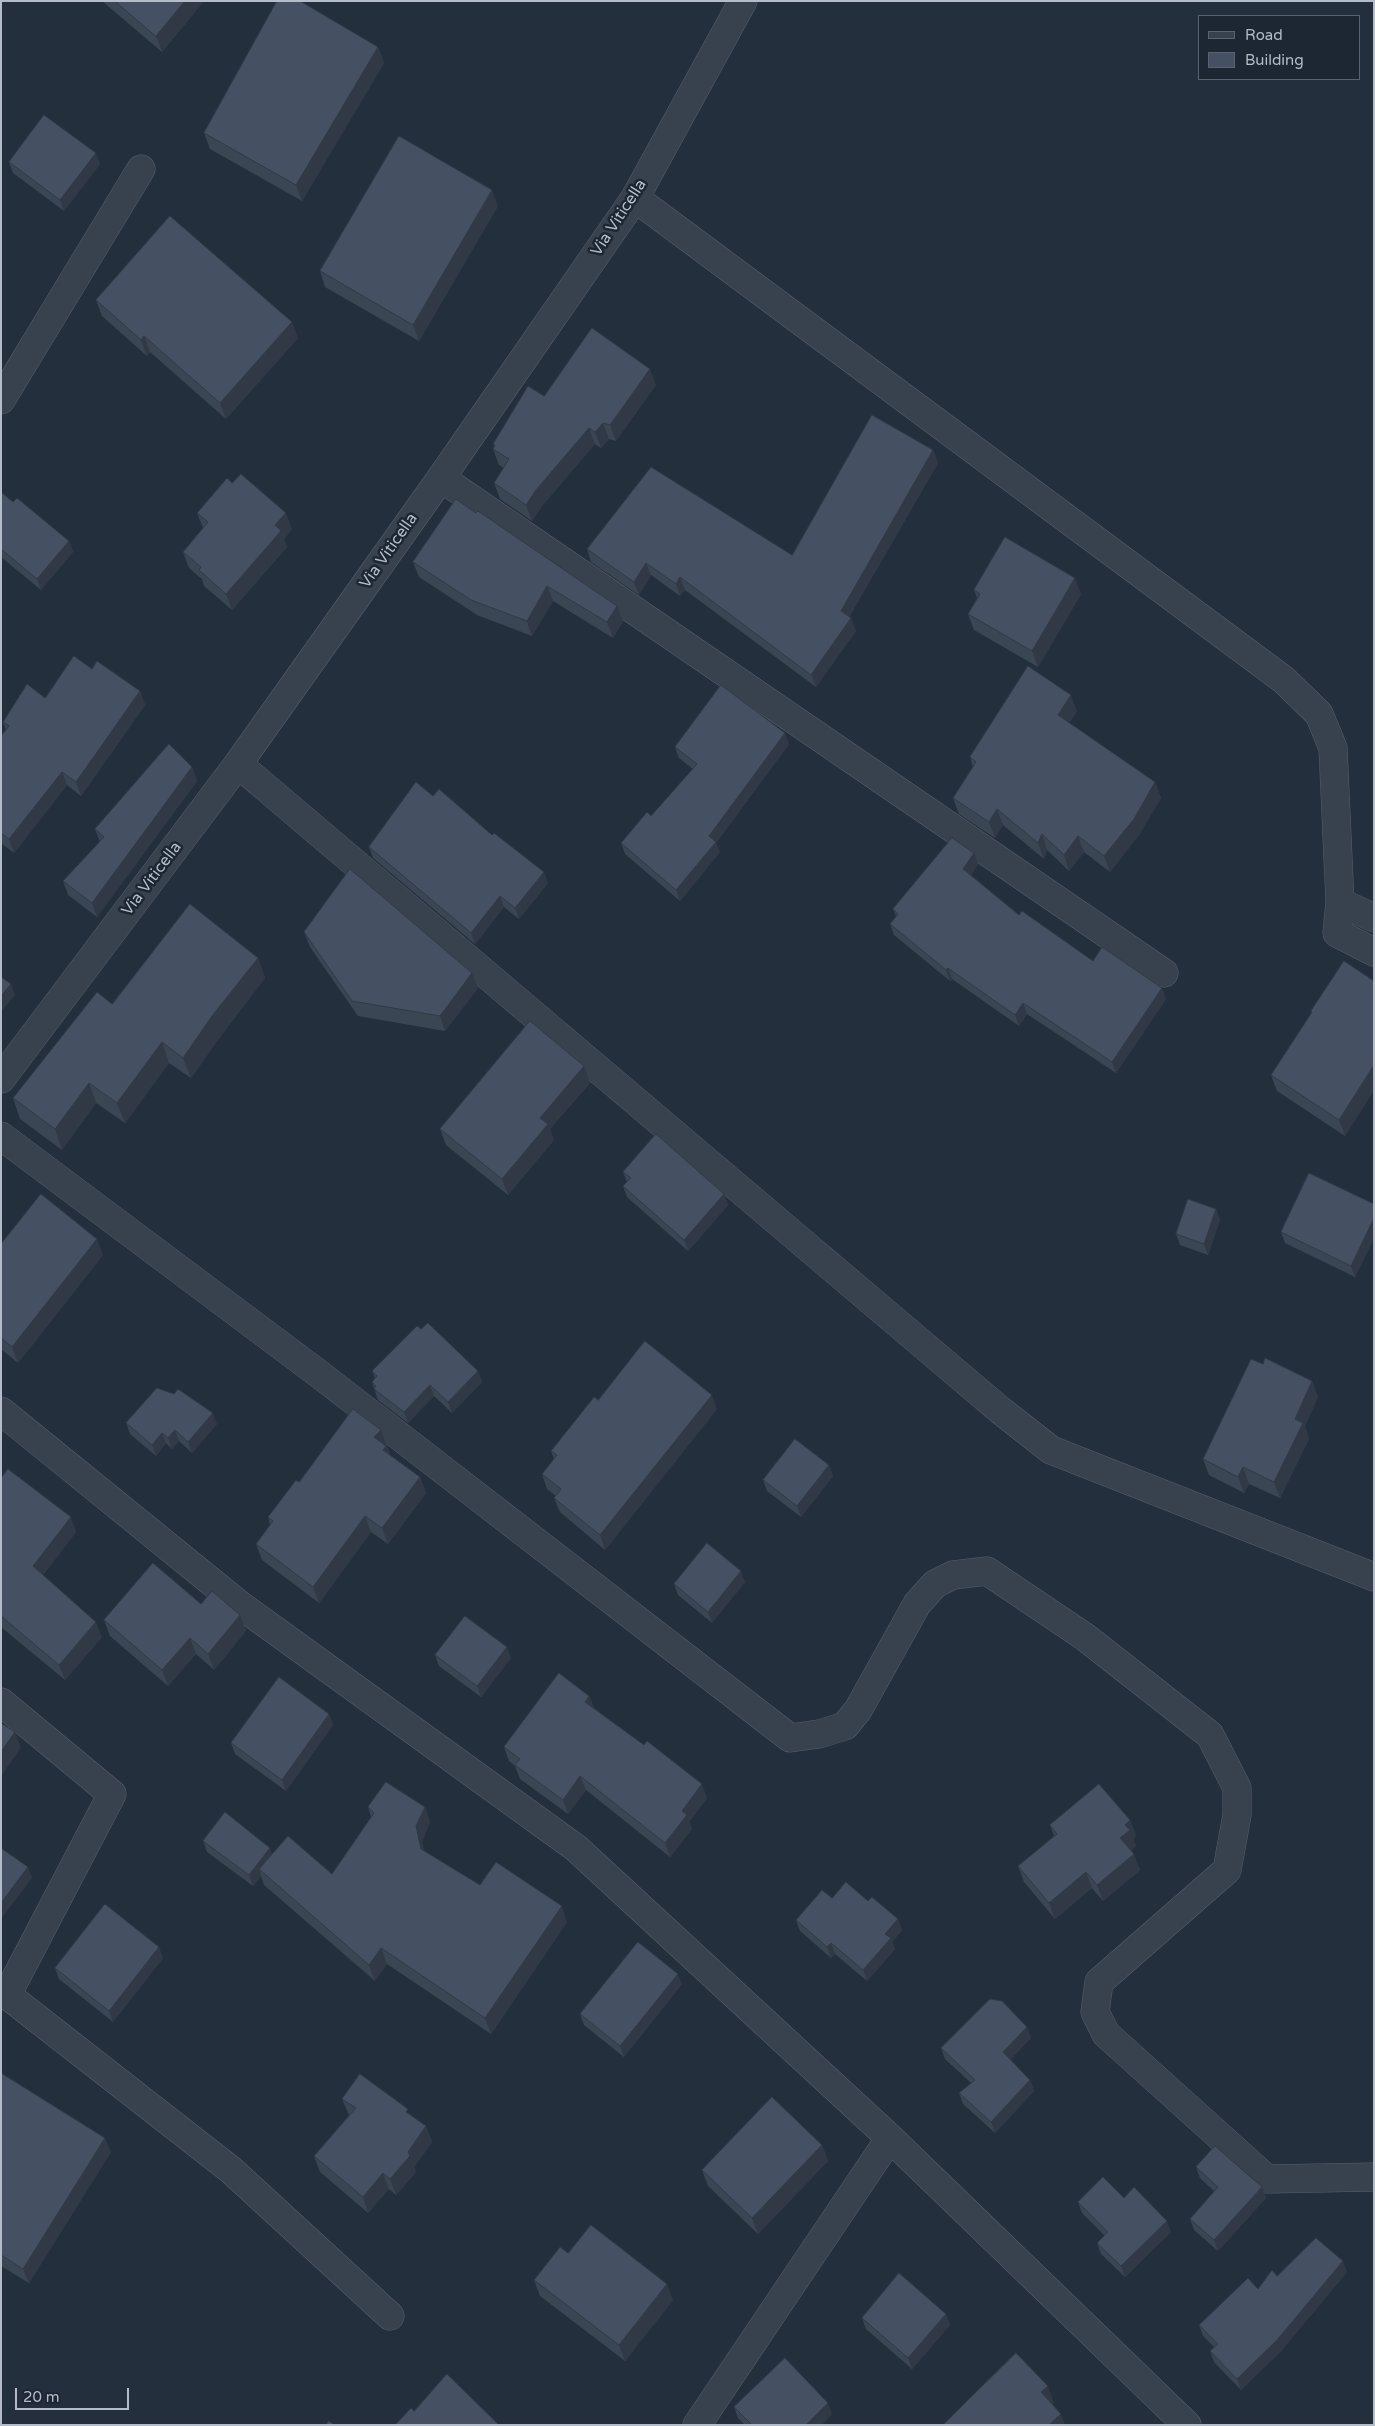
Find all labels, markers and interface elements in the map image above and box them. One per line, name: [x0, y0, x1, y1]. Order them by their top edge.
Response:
legend: [1198, 15, 1360, 80]
text: Road: [1245, 26, 1283, 44]
text: Building: [1245, 51, 1304, 69]
street label: Via Viticella: [587, 176, 651, 260]
street label: Via Viticella: [356, 510, 422, 592]
street label: Via Viticella: [118, 838, 186, 920]
scale bar: [18, 2378, 131, 2410]
text: 20 m: [23, 2388, 60, 2406]

